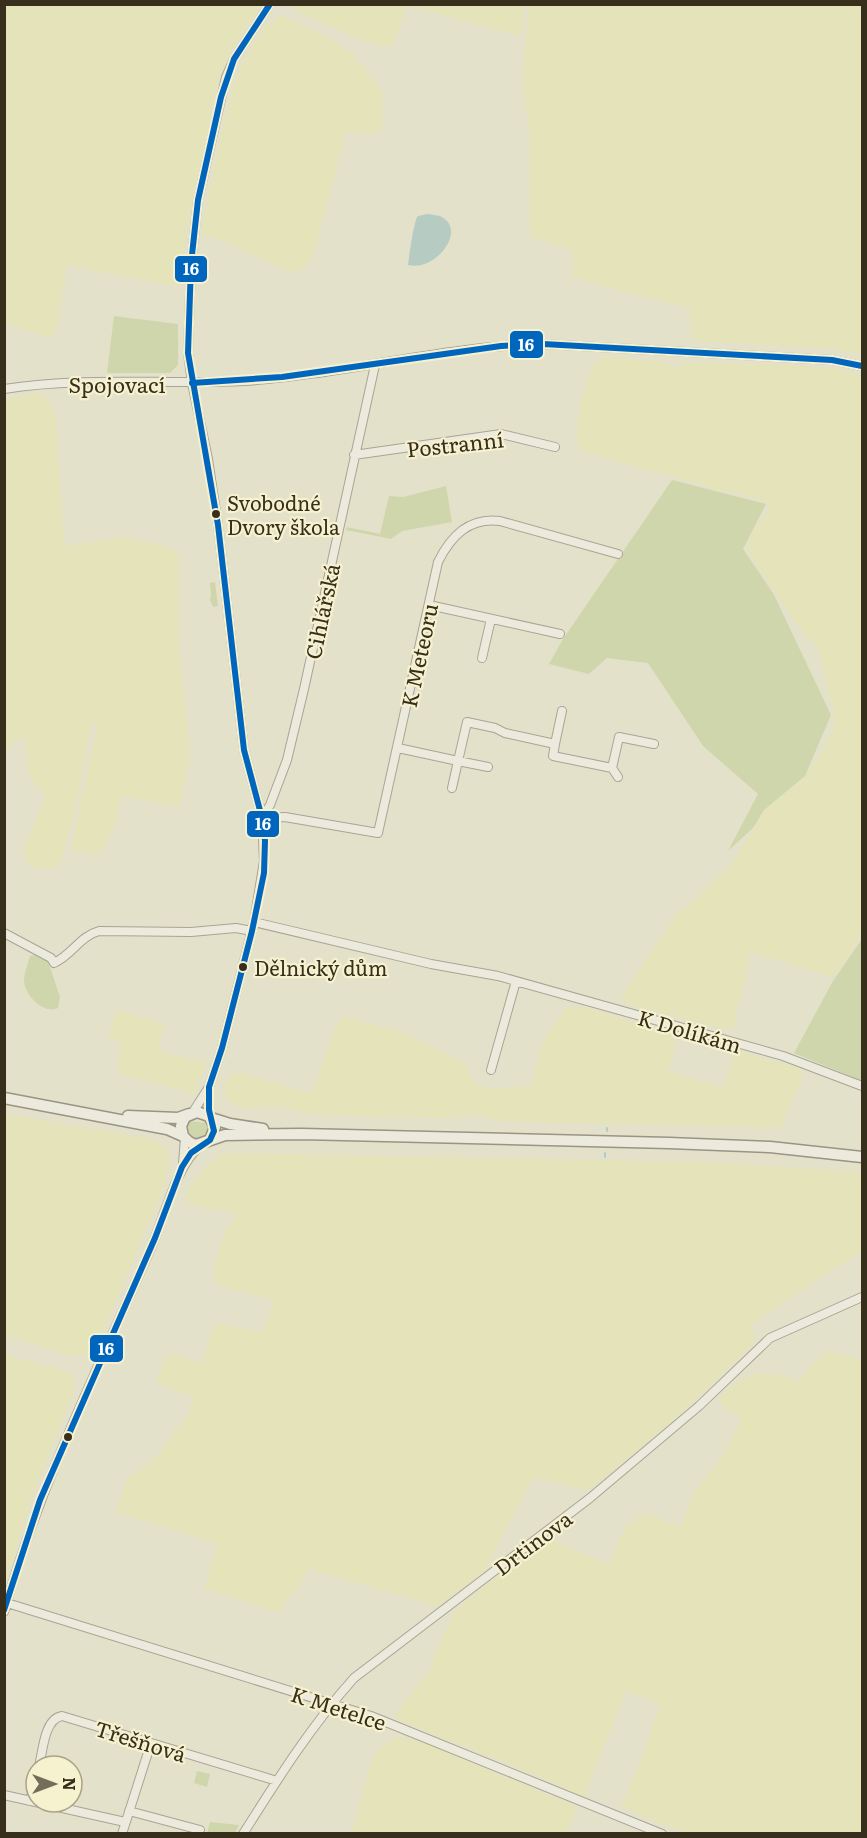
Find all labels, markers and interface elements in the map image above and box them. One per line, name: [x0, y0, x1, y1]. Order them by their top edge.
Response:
line badge: 16: [174, 255, 208, 283]
text: 16: [183, 256, 199, 280]
line badge: 16: [509, 330, 544, 359]
text: 16: [518, 332, 534, 356]
street label: Spojovací: [68, 368, 166, 399]
street label: Postranní: [405, 422, 505, 464]
place label: Svobodné Dvory škola: [227, 487, 340, 541]
marker: Svobodné Dvory škola: [210, 508, 222, 520]
street label: Cihlářská: [296, 560, 346, 662]
street label: K Meteoru: [392, 600, 444, 710]
line badge: 16: [246, 810, 280, 838]
text: 16: [255, 811, 271, 835]
place label: Dělnický dům: [254, 952, 387, 982]
marker: Dělnický dům: [237, 961, 249, 973]
street label: K Dolíkám: [635, 1000, 745, 1060]
line badge: 16: [89, 1334, 124, 1363]
text: 16: [98, 1336, 114, 1360]
unlabelled marker: [62, 1431, 74, 1443]
street label: Drtinova: [486, 1502, 578, 1582]
street label: K Metelce: [287, 1677, 391, 1737]
street label: Třešňová: [92, 1711, 191, 1769]
north arrow: [24, 1754, 84, 1814]
text: N: [58, 1777, 82, 1791]

